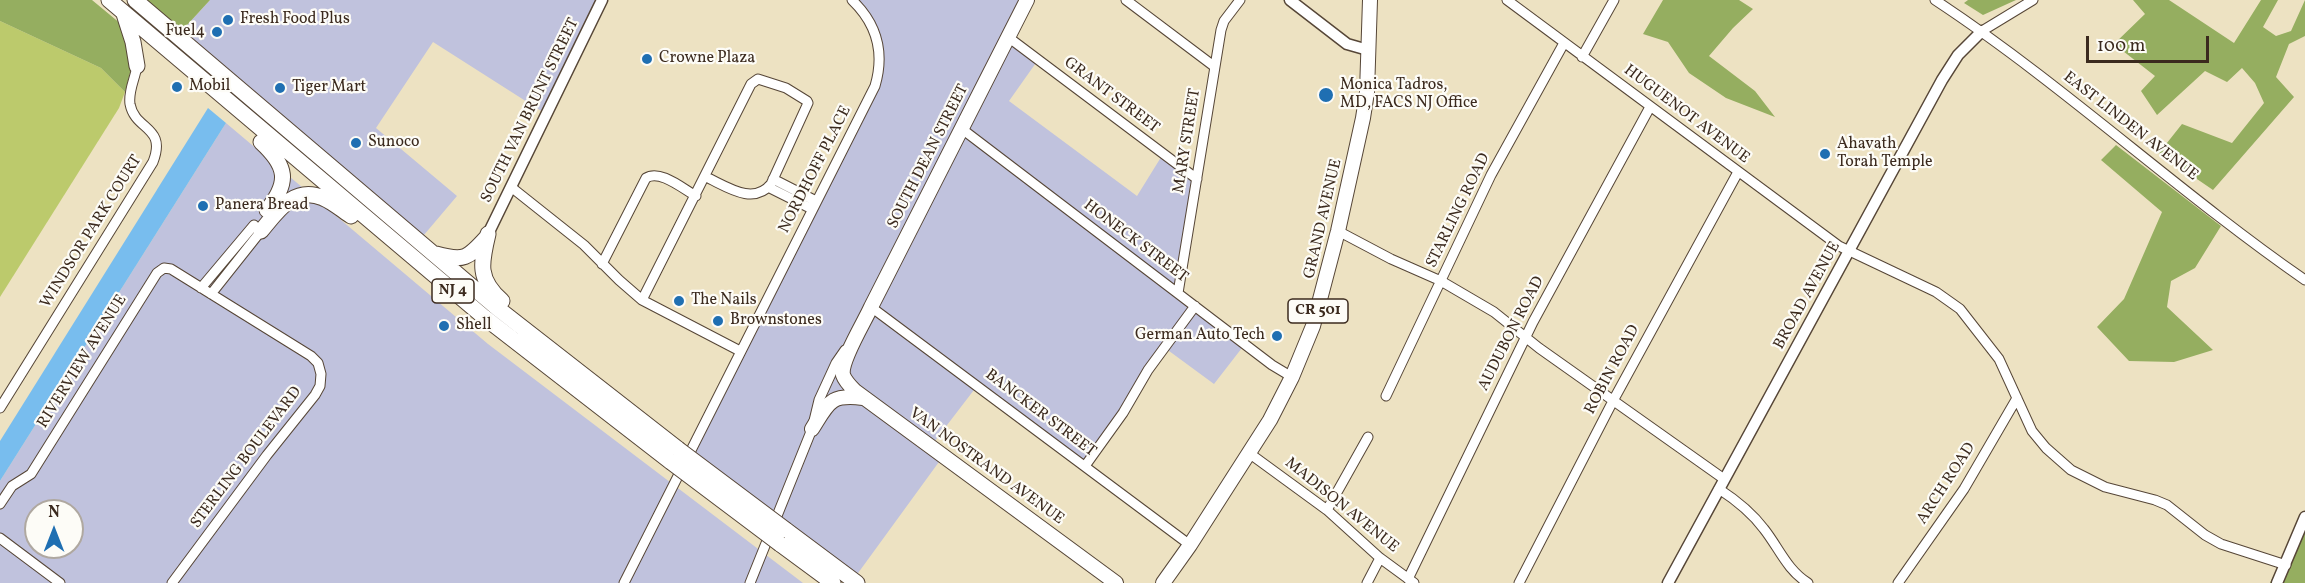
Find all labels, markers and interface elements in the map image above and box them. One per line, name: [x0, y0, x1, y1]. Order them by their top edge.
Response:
place label: Fresh Food Plus: [240, 10, 350, 30]
marker: Fresh Food Plus: [221, 13, 235, 27]
street label: SOUTH VAN BRUNT STREET: [478, 15, 584, 207]
place label: Fuel4: [166, 22, 205, 42]
scale bar: [2089, 24, 2212, 62]
marker: Fuel4: [210, 25, 224, 39]
text: 100 m: [2097, 34, 2146, 59]
place label: Crowne Plaza: [659, 49, 755, 69]
marker: Crowne Plaza: [640, 52, 654, 66]
street label: GRANT STREET: [1059, 54, 1163, 138]
street label: HUGUENOT AVENUE: [1619, 61, 1753, 169]
street label: EAST LINDEN AVENUE: [2059, 68, 2201, 186]
place label: Monica Tadros, MD, FACS NJ Office: [1340, 76, 1478, 114]
place label: Mobil: [189, 77, 230, 97]
place label: Tiger Mart: [292, 78, 366, 98]
marker: Mobil: [170, 80, 184, 94]
marker: Tiger Mart: [273, 81, 287, 95]
street label: SOUTH DEAN STREET: [884, 82, 974, 232]
marker: Monica Tadros, MD, FACS NJ Office: [1317, 86, 1335, 104]
street label: MARY STREET: [1170, 87, 1206, 195]
street label: NORDHOFF PLACE: [776, 103, 856, 237]
place label: Sunoco: [368, 133, 420, 153]
place label: Ahavath Torah Temple: [1837, 135, 1933, 173]
marker: Sunoco: [349, 136, 363, 150]
marker: Ahavath Torah Temple: [1818, 147, 1832, 161]
street label: STARLING ROAD: [1423, 150, 1495, 272]
street label: WINDSOR PARK COURT: [37, 152, 147, 312]
street label: GRAND AVENUE: [1301, 157, 1347, 281]
place label: Panera Bread: [215, 196, 309, 216]
street label: HONECK STREET: [1079, 196, 1191, 288]
marker: Panera Bread: [196, 199, 210, 213]
street label: BROAD AVENUE: [1770, 239, 1846, 353]
street label: AUDUBON ROAD: [1475, 274, 1549, 394]
road number: NJ 4: [432, 279, 474, 303]
place label: The Nails: [691, 291, 757, 311]
street label: RIVERVIEW AVENUE: [34, 292, 132, 432]
marker: The Nails: [672, 294, 686, 308]
road number: CR 501: [1288, 299, 1348, 323]
place label: Brownstones: [730, 311, 822, 331]
marker: Brownstones: [711, 314, 725, 328]
place label: Shell: [456, 316, 492, 336]
marker: Shell: [437, 319, 451, 333]
street label: ROBIN ROAD: [1581, 322, 1645, 418]
place label: German Auto Tech: [1135, 326, 1265, 346]
marker: German Auto Tech: [1270, 329, 1284, 343]
street label: BANCKER STREET: [981, 366, 1099, 462]
street label: STERLING BOULEVARD: [187, 383, 307, 533]
street label: VAN NOSTRAND AVENUE: [905, 404, 1067, 530]
street label: ARCH ROAD: [1914, 440, 1980, 528]
street label: MADISON AVENUE: [1280, 454, 1402, 558]
north arrow: [24, 499, 84, 559]
text: N: [48, 502, 60, 524]

